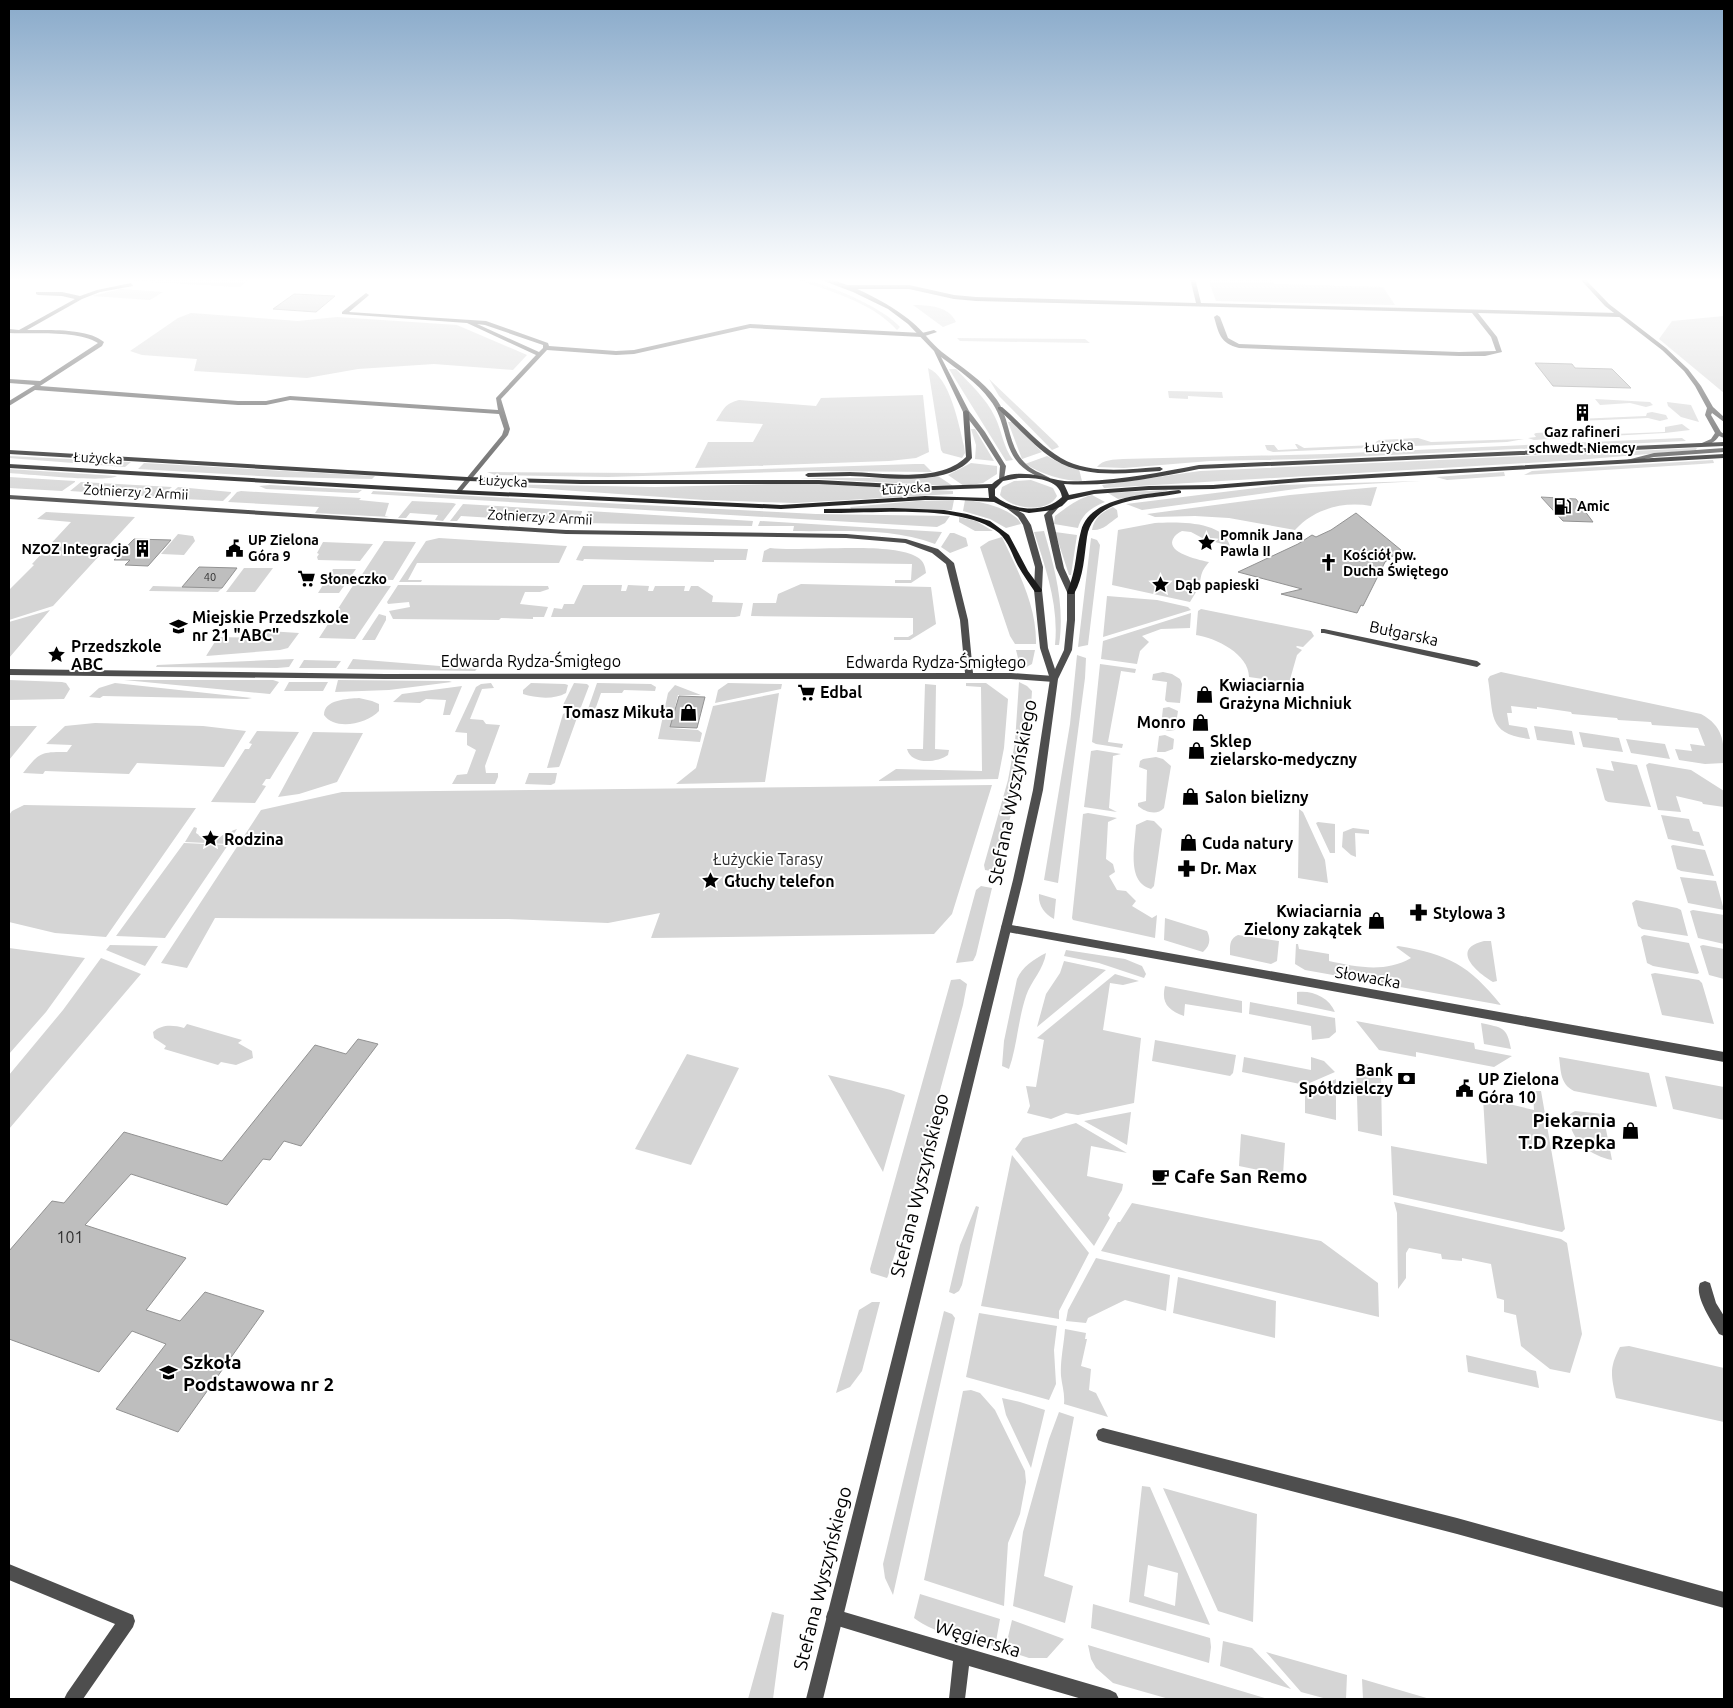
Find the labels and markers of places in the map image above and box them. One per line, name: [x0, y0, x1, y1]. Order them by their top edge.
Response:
building icon: Gaz rafineri schwedt Niemcy: [1572, 402, 1592, 422]
place label: Gaz rafineri schwedt Niemcy: [1528, 424, 1636, 456]
fuel station icon: Amic: [1553, 496, 1573, 516]
place label: Amic: [1577, 498, 1610, 514]
place label: Pomnik Jana Pawla II: [1220, 527, 1303, 559]
place label: UP Zielona Góra 9: [248, 532, 319, 564]
place icon: Pomnik Jana Pawla II: [1196, 533, 1216, 553]
public building icon: UP Zielona Góra 9: [224, 538, 244, 558]
building icon: NZOZ Integracja: [133, 539, 153, 559]
place label: NZOZ Integracja: [22, 541, 129, 557]
place label: Kościół pw. Ducha Świętego: [1343, 547, 1449, 580]
church icon: Kościół pw. Ducha Świętego: [1319, 553, 1339, 573]
supermarket icon: Słoneczko: [296, 569, 316, 589]
place label: Słoneczko: [320, 571, 387, 587]
place icon: Dąb papieski: [1151, 575, 1171, 595]
place label: Dąb papieski: [1175, 577, 1259, 594]
place label: Miejskie Przedszkole nr 21 "ABC": [192, 608, 349, 644]
school or university icon: Miejskie Przedszkole nr 21 "ABC": [168, 616, 188, 636]
place label: Przedszkole ABC: [71, 637, 162, 673]
place icon: Przedszkole ABC: [47, 645, 67, 665]
place label: Kwiaciarnia Grażyna Michniuk: [1219, 676, 1352, 712]
supermarket icon: Edbal: [796, 682, 816, 702]
place label: Edbal: [820, 683, 862, 701]
shop icon: Kwiaciarnia Grażyna Michniuk: [1195, 684, 1215, 704]
shop icon: Tomasz Mikuła: [678, 702, 698, 722]
place label: Tomasz Mikuła: [563, 703, 674, 721]
shop icon: Monro: [1190, 712, 1210, 732]
place label: Monro: [1137, 713, 1186, 731]
place label: Sklep zielarsko-medyczny: [1210, 732, 1358, 768]
shop icon: Sklep zielarsko-medyczny: [1186, 740, 1206, 760]
shop icon: Salon bielizny: [1181, 787, 1201, 807]
place label: Salon bielizny: [1205, 788, 1309, 806]
place icon: Rodzina: [200, 829, 220, 849]
place label: Rodzina: [224, 830, 284, 848]
shop icon: Cuda natury: [1178, 833, 1198, 853]
place label: Cuda natury: [1202, 834, 1294, 852]
pharmacy icon: Dr. Max: [1176, 858, 1196, 878]
place label: Dr. Max: [1200, 859, 1257, 877]
place icon: Głuchy telefon: [700, 871, 720, 891]
place label: Głuchy telefon: [724, 872, 835, 890]
place label: Kwiaciarnia Zielony zakątek: [1244, 902, 1362, 939]
pharmacy icon: Stylowa 3: [1409, 903, 1429, 923]
place label: Stylowa 3: [1433, 904, 1506, 922]
shop icon: Kwiaciarnia Zielony zakątek: [1366, 910, 1386, 930]
place label: Bank Spółdzielczy: [1299, 1061, 1394, 1097]
bank icon: Bank Spółdzielczy: [1397, 1069, 1417, 1089]
place label: UP Zielona Góra 10: [1478, 1070, 1559, 1106]
public building icon: UP Zielona Góra 10: [1454, 1078, 1474, 1098]
place label: Piekarnia T.D Rzepka: [1518, 1109, 1616, 1153]
shop icon: Piekarnia T.D Rzepka: [1620, 1121, 1640, 1141]
place label: Cafe San Remo: [1174, 1165, 1308, 1187]
cafe icon: Cafe San Remo: [1150, 1166, 1170, 1186]
place label: Szkoła Podstawowa nr 2: [183, 1351, 334, 1395]
school or university icon: Szkoła Podstawowa nr 2: [159, 1363, 179, 1383]

